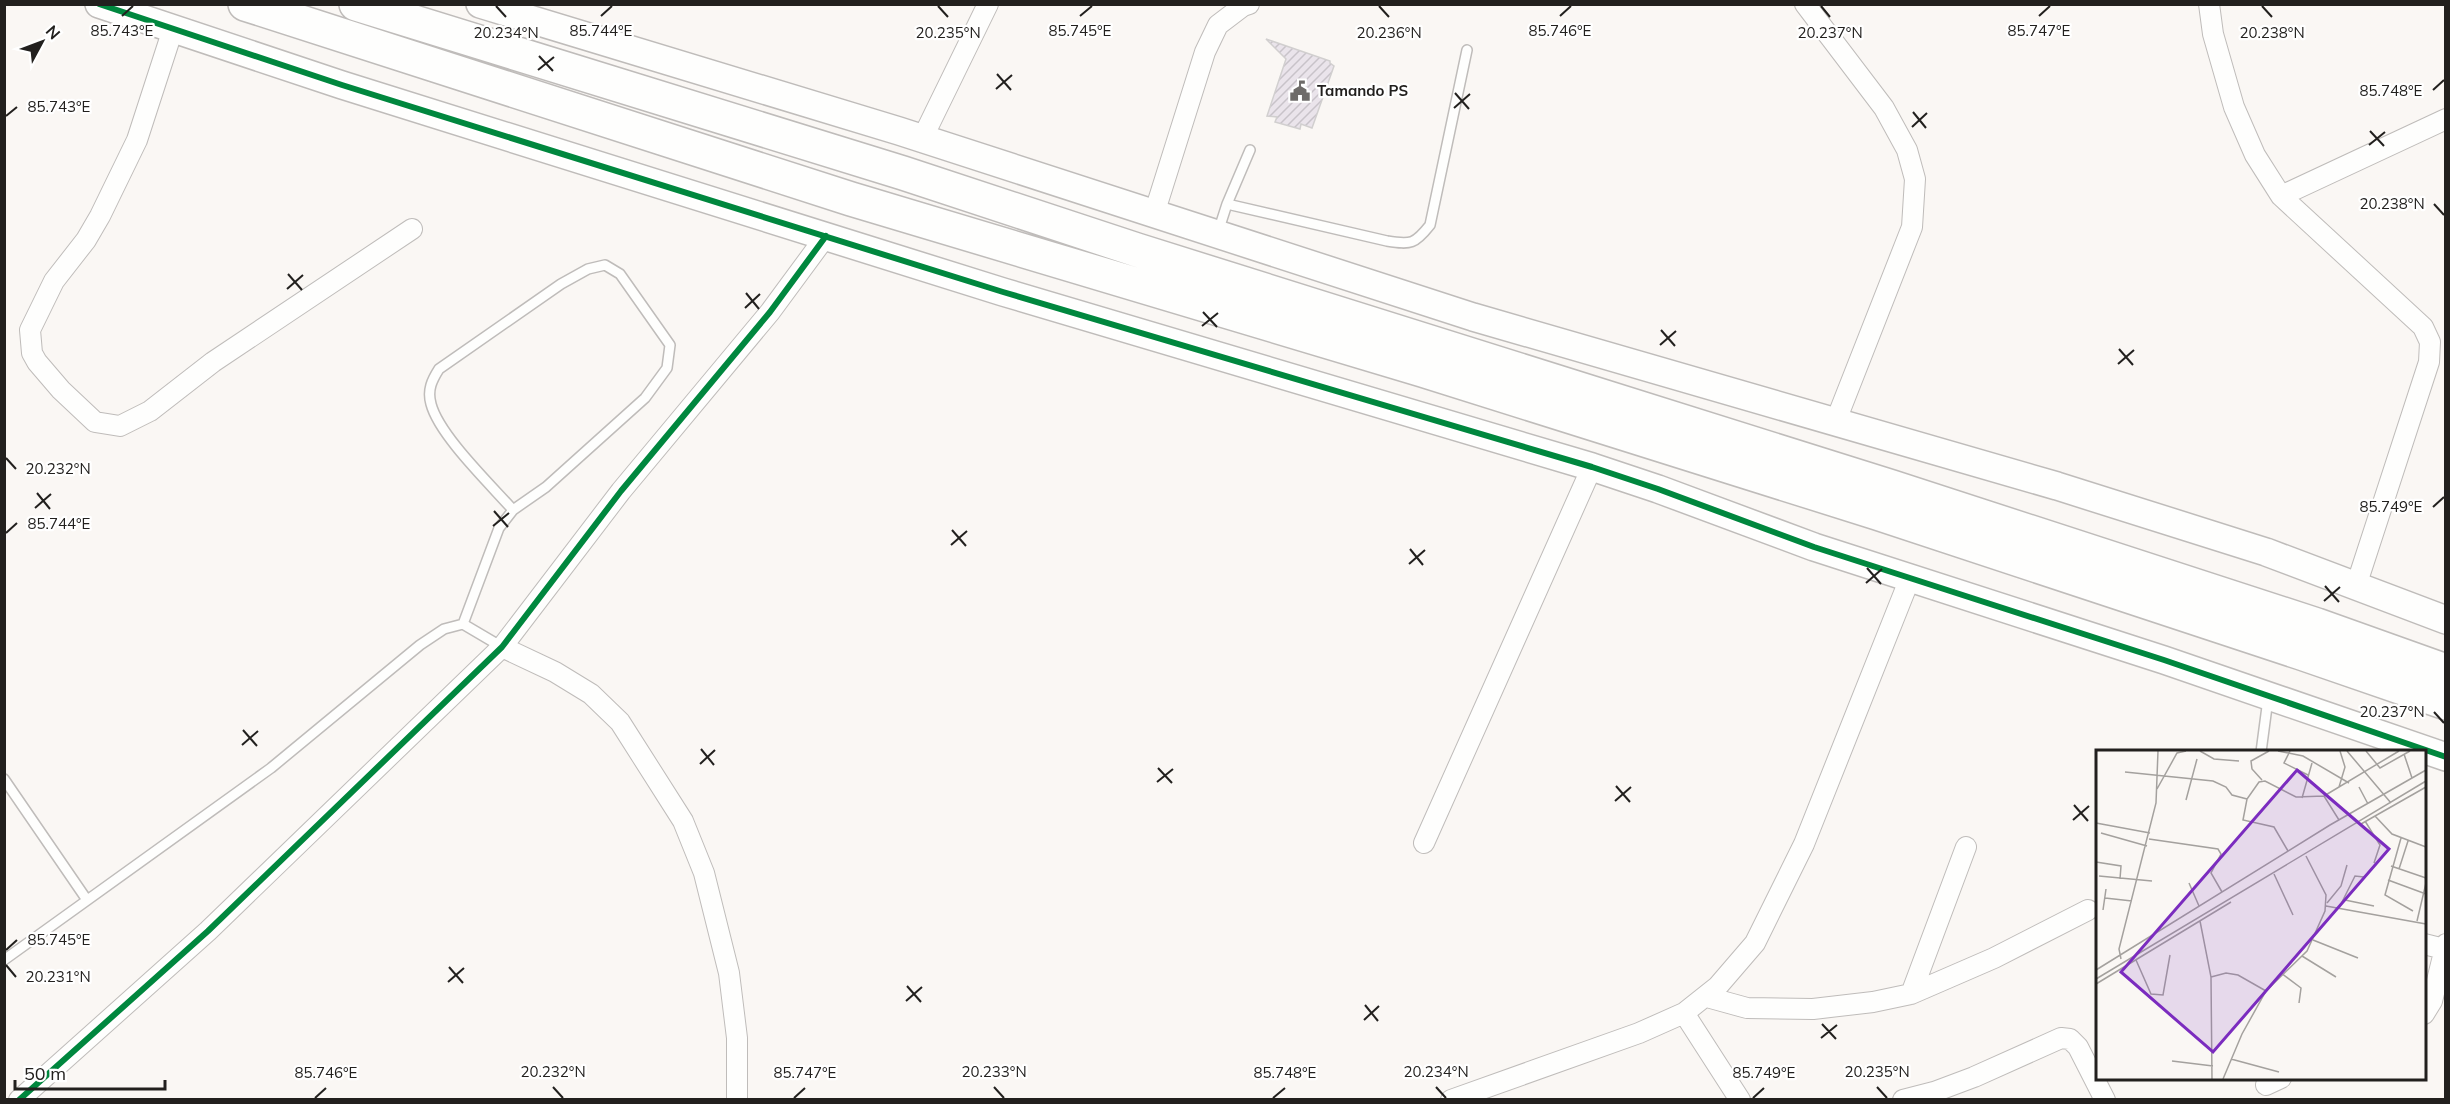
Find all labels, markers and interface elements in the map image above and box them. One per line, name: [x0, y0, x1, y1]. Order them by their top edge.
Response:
north arrow: [12, 12, 72, 72]
text: N: [42, 21, 65, 43]
text: 85.743°E: [91, 21, 154, 40]
text: 85.744°E: [570, 21, 633, 40]
text: 85.745°E: [1049, 21, 1112, 40]
text: 85.746°E: [1529, 21, 1592, 40]
text: 85.747°E: [2008, 21, 2071, 40]
text: 20.234°N: [473, 23, 539, 42]
text: 20.235°N: [915, 23, 981, 42]
text: 20.236°N: [1356, 23, 1422, 42]
text: 20.237°N: [1797, 23, 1863, 42]
text: 20.238°N: [2239, 23, 2305, 42]
public building icon: Tamando PS: [1288, 79, 1312, 103]
place label: Tamando PS: [1317, 81, 1409, 100]
text: 85.748°E: [2360, 81, 2423, 100]
text: 85.743°E: [28, 97, 91, 116]
text: 20.238°N: [2359, 194, 2425, 213]
text: 20.232°N: [25, 459, 91, 478]
text: 85.749°E: [2360, 497, 2423, 516]
text: 85.744°E: [28, 514, 91, 533]
text: 20.237°N: [2359, 702, 2425, 721]
inset map: [2096, 750, 2426, 1080]
text: 85.745°E: [28, 930, 91, 949]
text: 20.231°N: [25, 967, 91, 986]
scale bar: [15, 1053, 165, 1091]
text: 50 m: [24, 1062, 66, 1085]
text: 20.232°N: [520, 1062, 586, 1081]
text: 20.233°N: [961, 1062, 1027, 1081]
text: 20.234°N: [1403, 1062, 1469, 1081]
text: 20.235°N: [1844, 1062, 1910, 1081]
text: 85.746°E: [295, 1063, 358, 1082]
text: 85.747°E: [774, 1063, 837, 1082]
text: 85.748°E: [1254, 1063, 1317, 1082]
text: 85.749°E: [1733, 1063, 1796, 1082]

